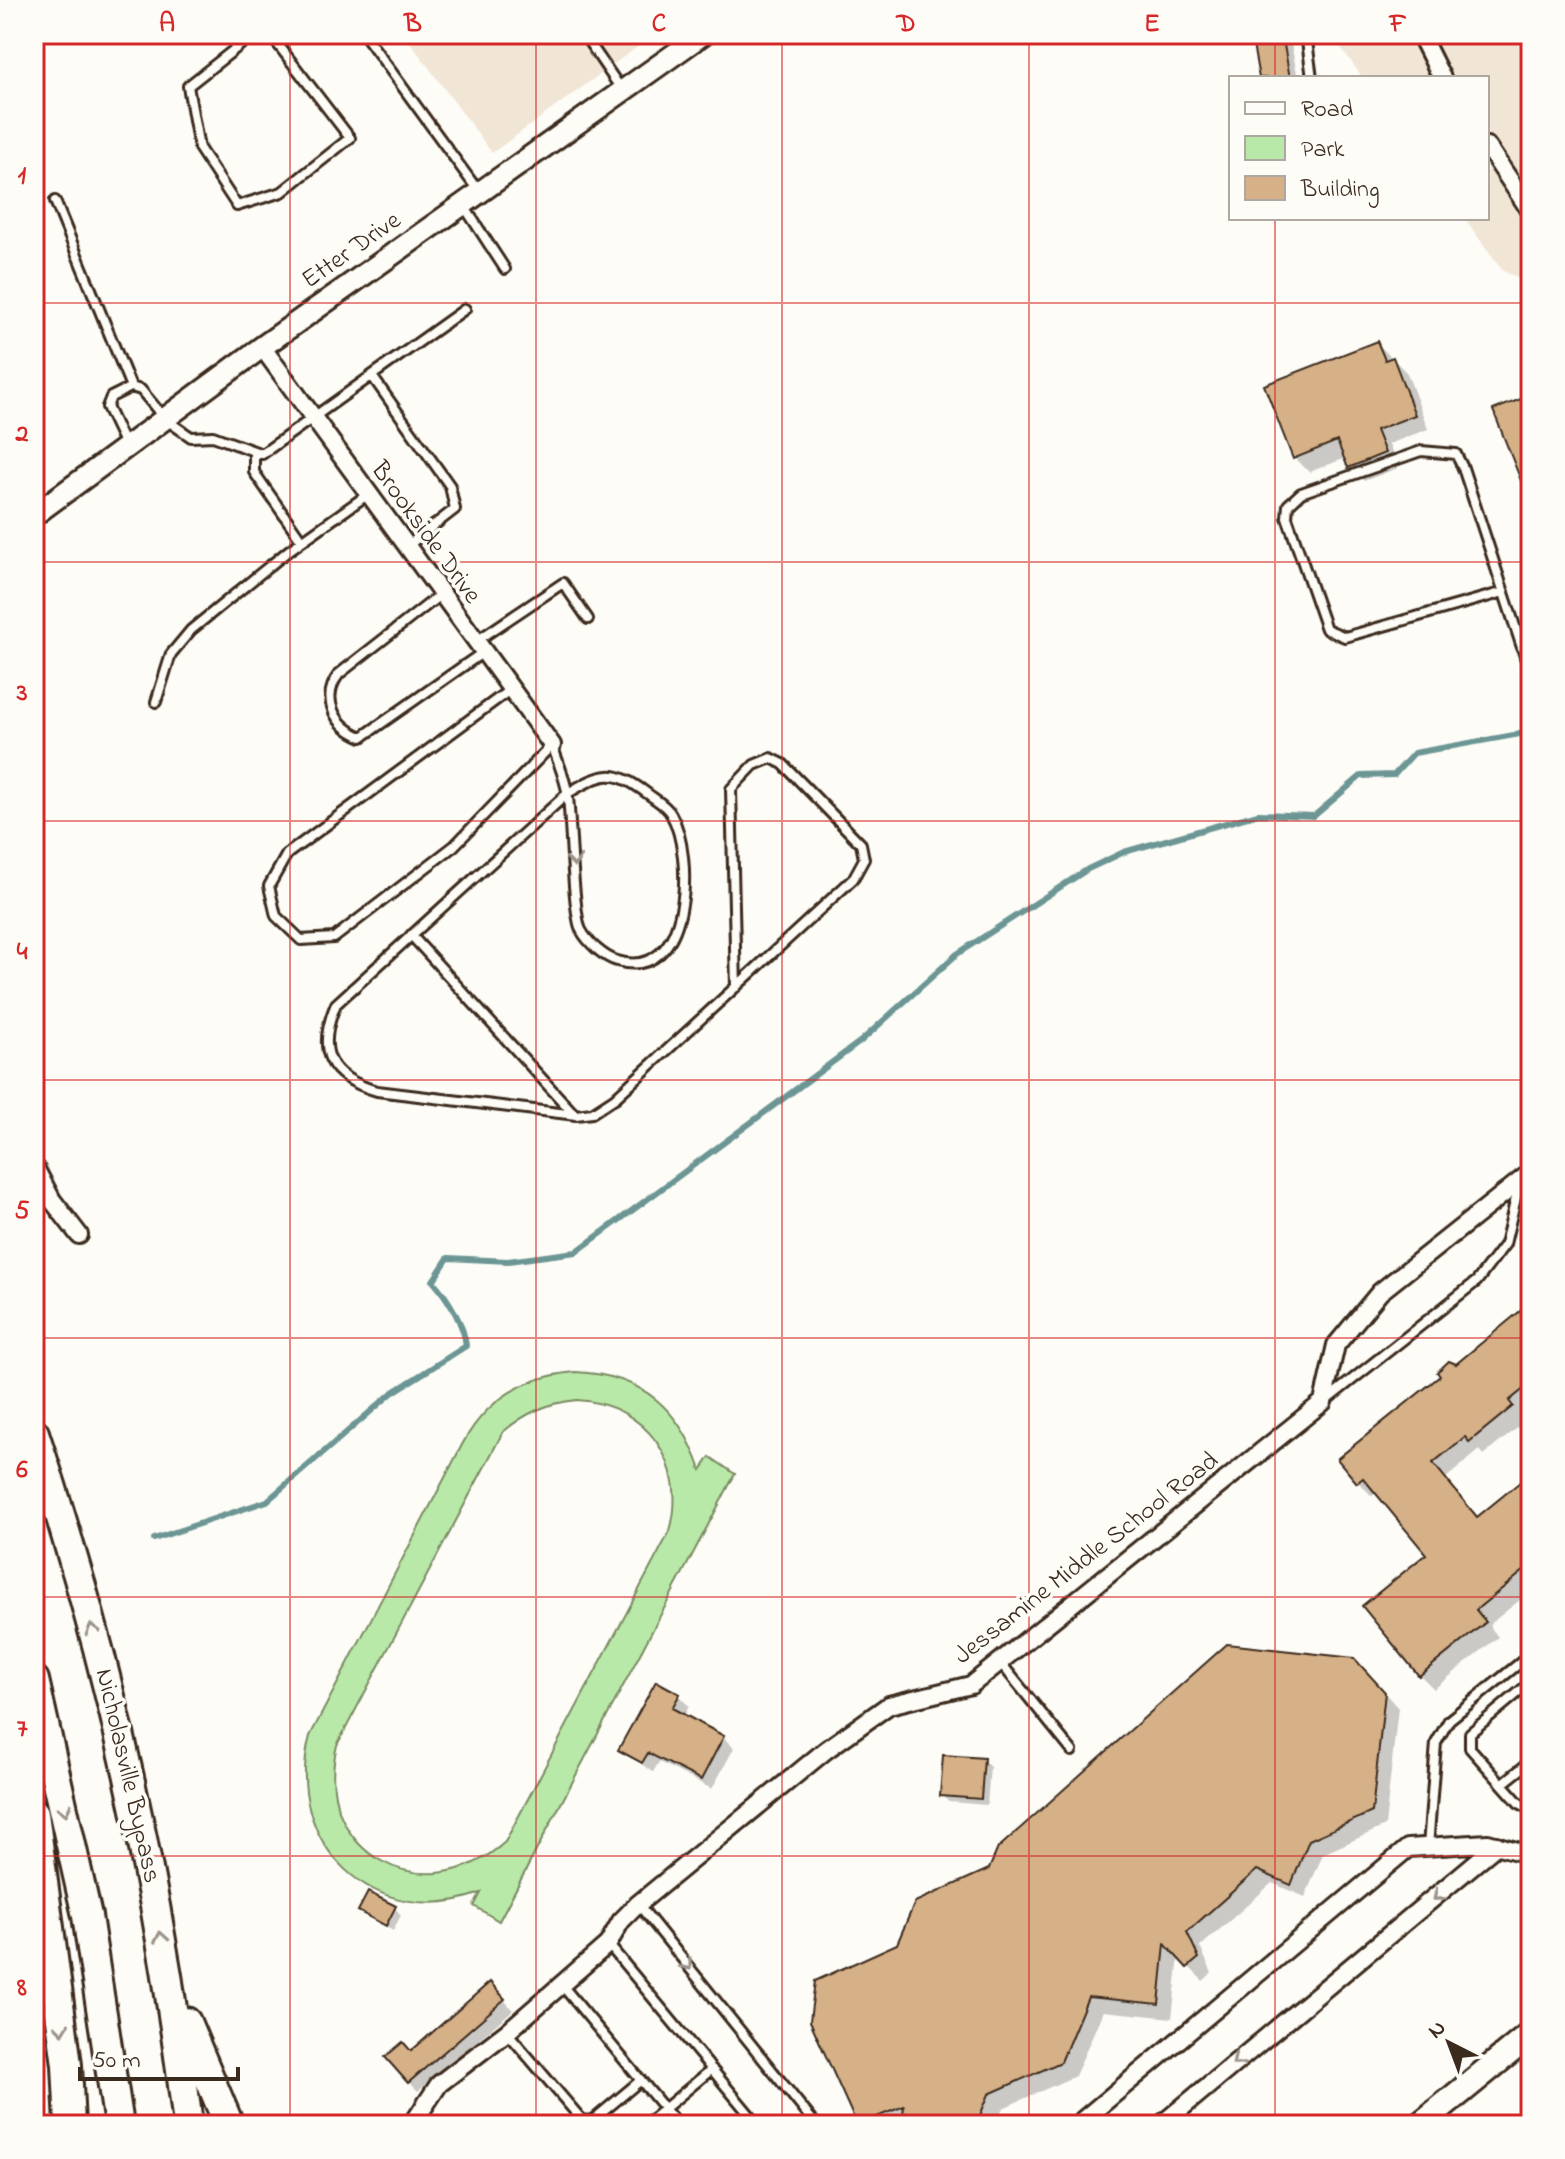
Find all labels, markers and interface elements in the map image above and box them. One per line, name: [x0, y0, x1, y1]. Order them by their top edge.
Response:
text: A: [159, 6, 175, 44]
text: B: [403, 6, 422, 44]
text: C: [652, 6, 666, 44]
text: D: [895, 6, 916, 44]
text: E: [1144, 6, 1160, 44]
text: F: [1388, 6, 1407, 44]
legend: [1229, 76, 1489, 220]
text: Road: [1301, 93, 1354, 128]
text: Park: [1301, 133, 1345, 168]
text: 1: [18, 158, 27, 196]
text: Building: [1300, 173, 1380, 208]
street label: Etter Drive: [295, 203, 410, 299]
text: 2: [15, 416, 29, 454]
street label: Brookside Drive: [360, 453, 490, 612]
text: 3: [16, 675, 28, 713]
one-way arrow: [566, 855, 583, 868]
text: 4: [17, 934, 28, 972]
text: 5: [15, 1193, 30, 1231]
street label: Jessamine Middle School Road: [946, 1443, 1228, 1675]
text: 6: [16, 1452, 28, 1490]
one-way arrow: [85, 1622, 102, 1636]
street label: Nicholasville Bypass: [84, 1665, 170, 1887]
text: 7: [17, 1711, 28, 1749]
one-way arrow: [56, 1803, 73, 1817]
one-way arrow: [1433, 1886, 1447, 1901]
one-way arrow: [153, 1930, 170, 1944]
one-way arrow: [677, 1956, 692, 1970]
text: 8: [16, 1970, 27, 2008]
north arrow: [1409, 2003, 1489, 2083]
text: N: [1421, 2014, 1454, 2047]
one-way arrow: [54, 2023, 71, 2036]
scale bar: [80, 2031, 238, 2081]
text: 50 m: [92, 2044, 141, 2079]
one-way arrow: [1232, 2051, 1246, 2066]

